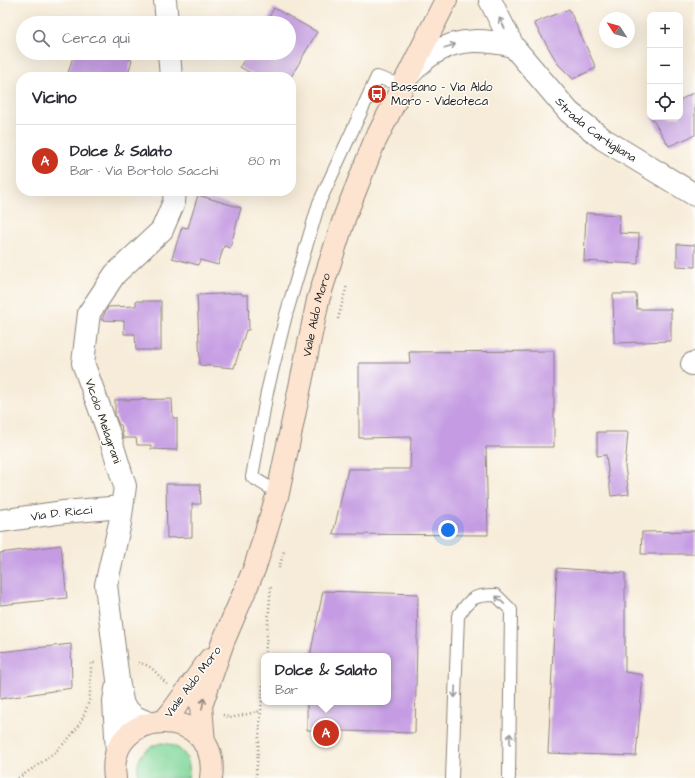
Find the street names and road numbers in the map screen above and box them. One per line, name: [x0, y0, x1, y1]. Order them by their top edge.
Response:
street label: Strada Cartigliana: [551, 93, 640, 166]
street label: Viale Aldo Moro: [298, 270, 335, 358]
street label: Vicolo Melagrani: [80, 377, 125, 466]
street label: Via D. Ricci: [30, 501, 93, 525]
street label: Viale Aldo Moro: [160, 642, 226, 721]

